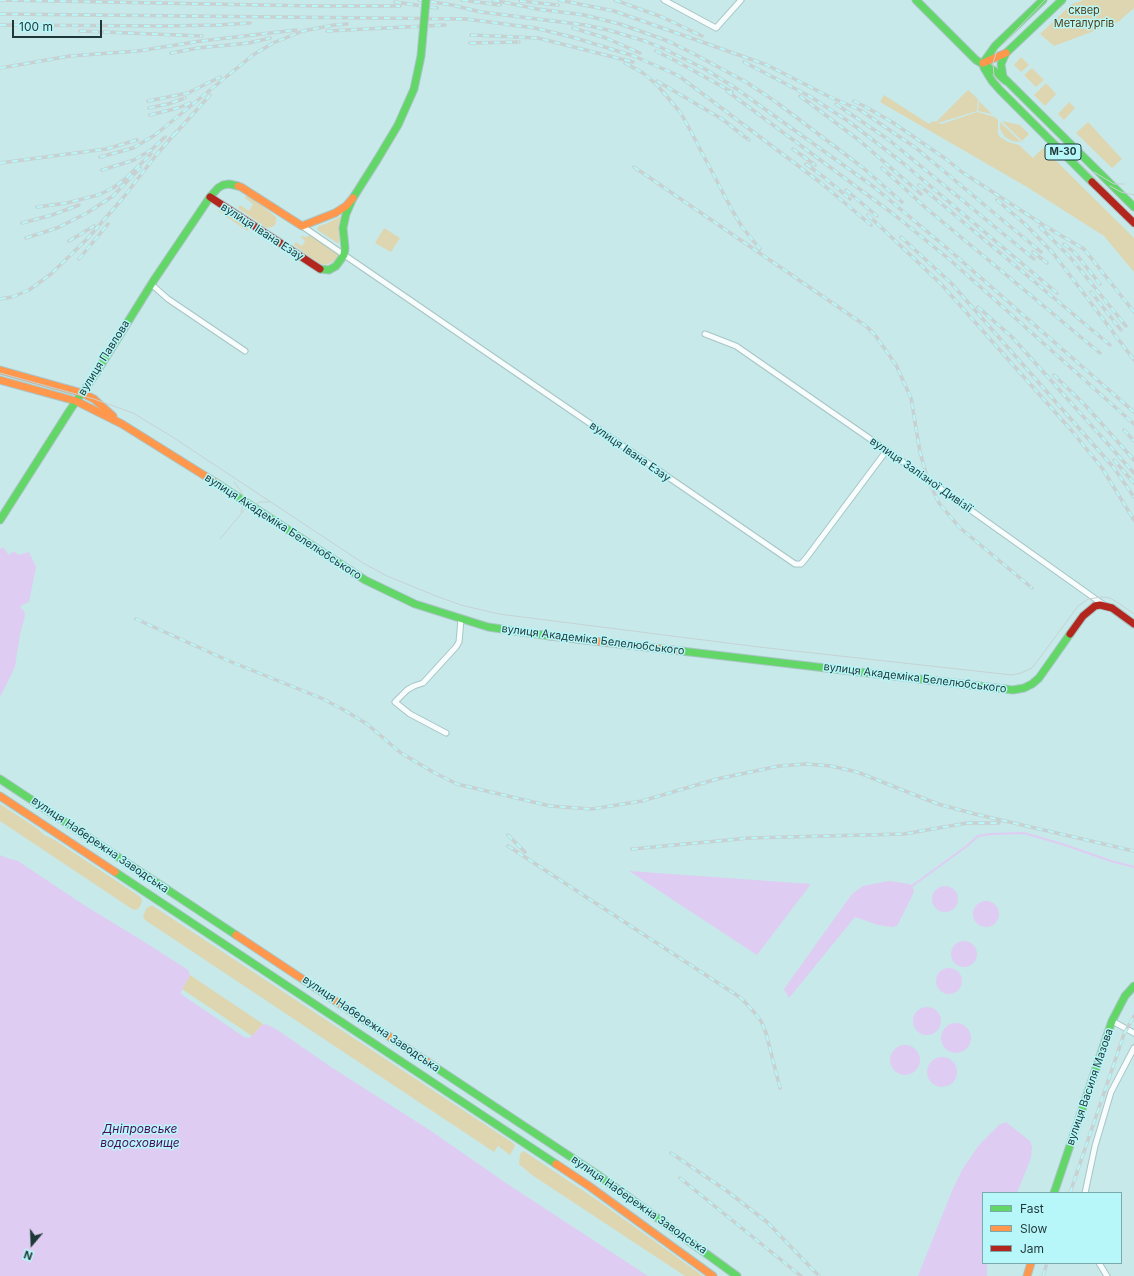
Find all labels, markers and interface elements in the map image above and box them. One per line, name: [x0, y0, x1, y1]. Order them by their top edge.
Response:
park label: сквер Металургів: [1054, 4, 1114, 30]
scale bar: [14, 12, 104, 38]
text: 100 m: [19, 19, 53, 34]
road number: М-30: [1045, 144, 1081, 160]
street label: вулиця Івана Езау: [218, 200, 306, 264]
street label: вулиця Павлова: [76, 318, 132, 398]
street label: вулиця Івана Езау: [587, 419, 673, 485]
street label: вулиця Залізної Дивізії: [867, 435, 975, 515]
street label: вулиця Академіка Белелюбського: [202, 471, 364, 583]
street label: вулиця Академіка Белелюбського: [501, 622, 685, 658]
street label: вулиця Академіка Белелюбського: [823, 660, 1007, 696]
street label: вулиця Набережна Заводська: [29, 794, 171, 896]
street label: вулиця Набережна Заводська: [300, 973, 442, 1075]
street label: вулиця Василя Мазова: [1064, 1027, 1116, 1147]
water label: Дніпровське водосховище: [100, 1122, 180, 1150]
street label: вулиця Набережна Заводська: [569, 1153, 709, 1257]
legend: [982, 1192, 1122, 1264]
text: Fast: [1020, 1201, 1044, 1216]
text: Slow: [1020, 1221, 1047, 1236]
north arrow: [12, 1224, 52, 1264]
text: Jam: [1020, 1241, 1044, 1256]
text: N: [22, 1247, 34, 1263]

